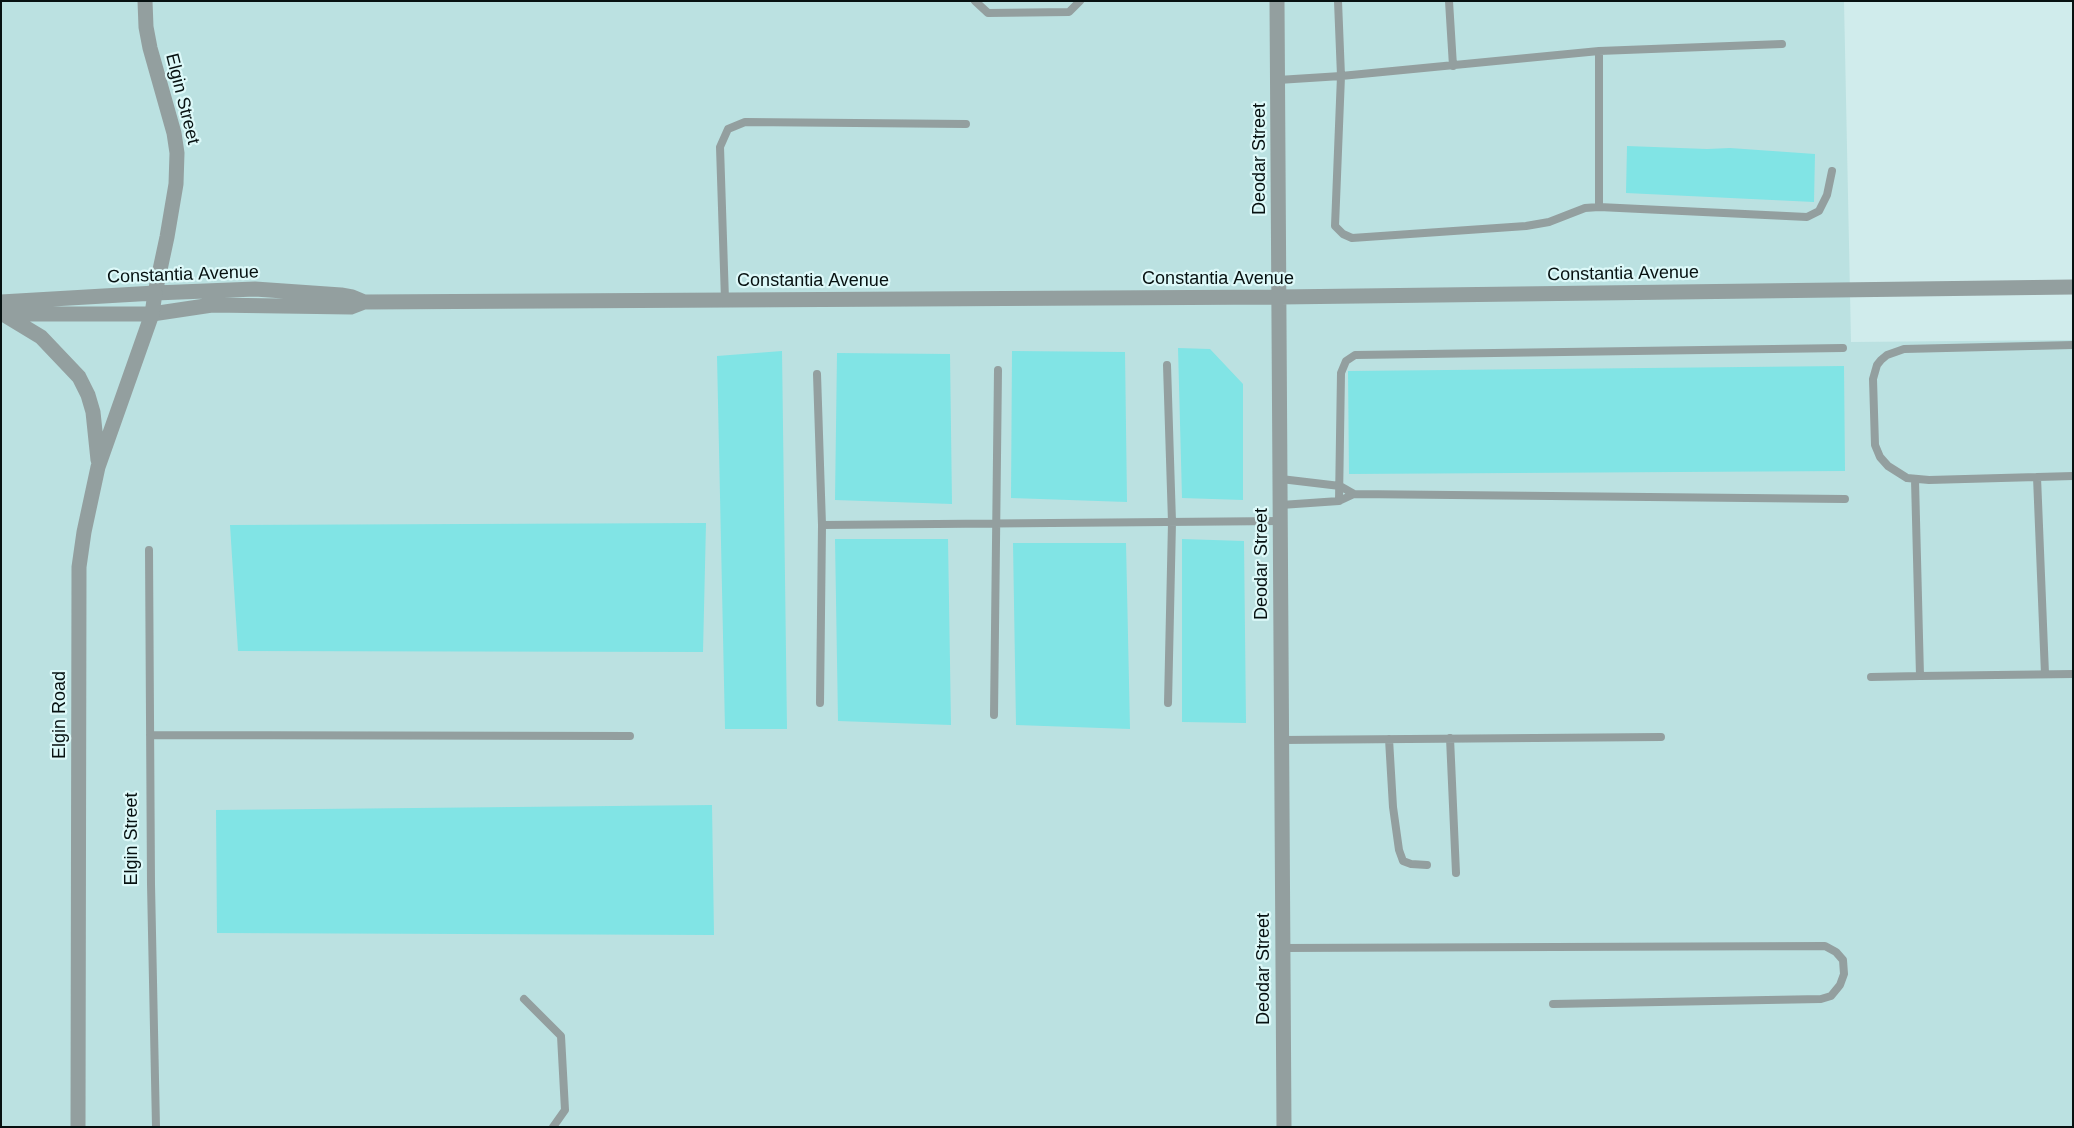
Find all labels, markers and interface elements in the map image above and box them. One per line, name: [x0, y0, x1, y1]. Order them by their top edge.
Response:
street label: Elgin Street: [160, 51, 204, 147]
street label: Deodar Street: [1249, 103, 1271, 215]
street label: Constantia Avenue: [107, 262, 259, 288]
street label: Constantia Avenue: [1547, 262, 1699, 286]
street label: Constantia Avenue: [1142, 268, 1294, 290]
street label: Constantia Avenue: [737, 270, 889, 292]
street label: Deodar Street: [1251, 508, 1273, 620]
street label: Elgin Road: [49, 671, 71, 759]
street label: Elgin Street: [121, 792, 143, 886]
street label: Deodar Street: [1253, 913, 1275, 1025]

